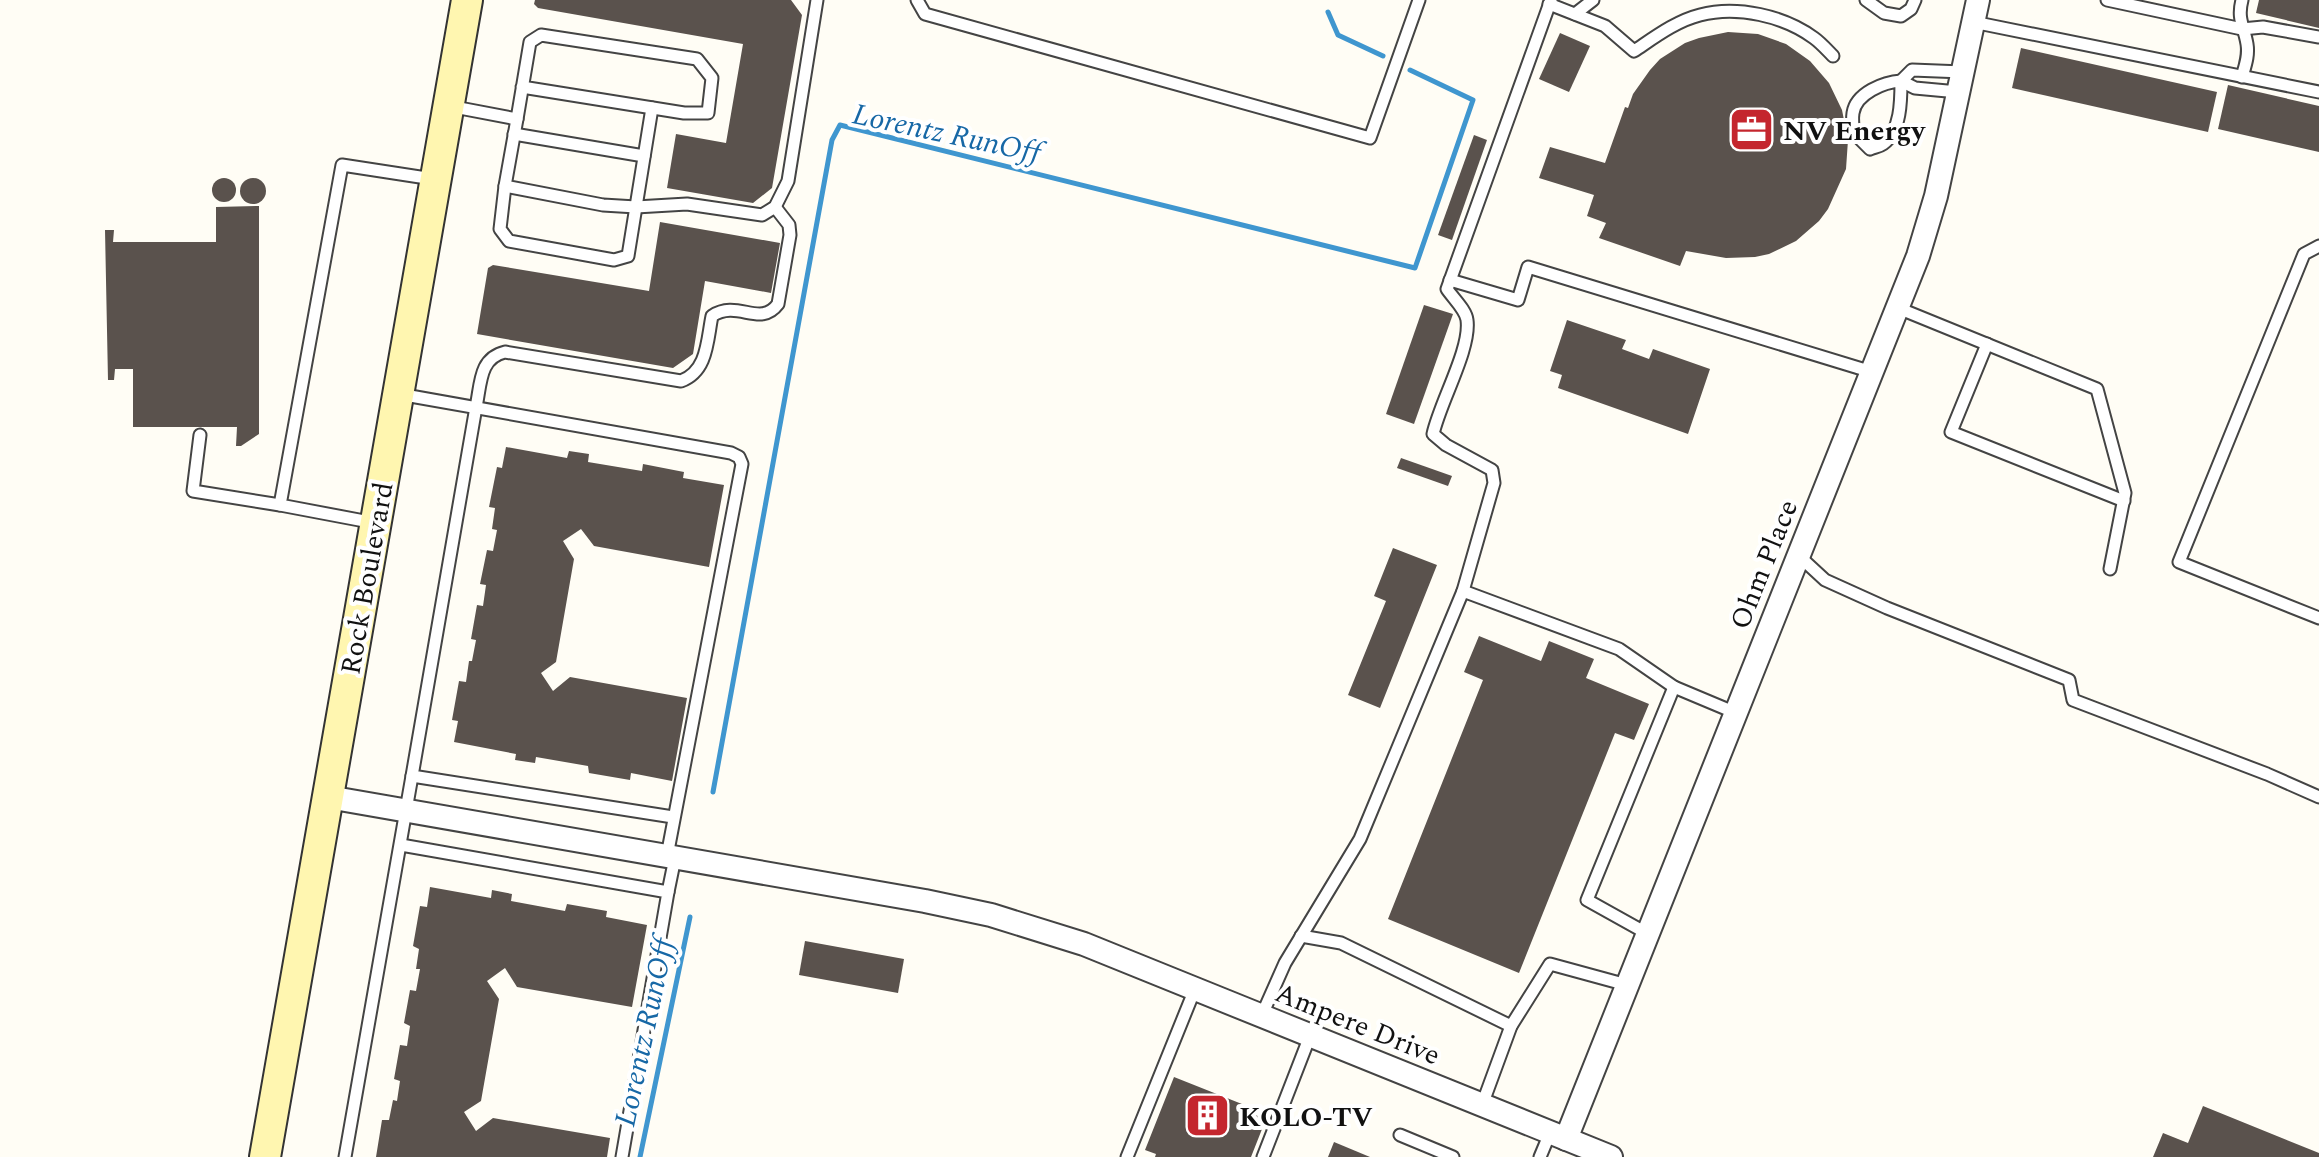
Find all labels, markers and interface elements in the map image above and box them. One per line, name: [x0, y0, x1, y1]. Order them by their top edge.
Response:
water label: Lorentz RunOff: [848, 92, 1050, 177]
office icon: NV Energy: [1728, 106, 1776, 154]
place label: NV Energy: [1783, 110, 1926, 153]
street label: Rock Boulevard: [329, 478, 406, 678]
street label: Ohm Place: [1719, 493, 1810, 636]
water label: Lorentz RunOff: [603, 929, 688, 1131]
street label: Ampere Drive: [1268, 972, 1447, 1077]
building icon: KOLO-TV: [1184, 1092, 1232, 1140]
place label: KOLO-TV: [1239, 1096, 1373, 1139]

